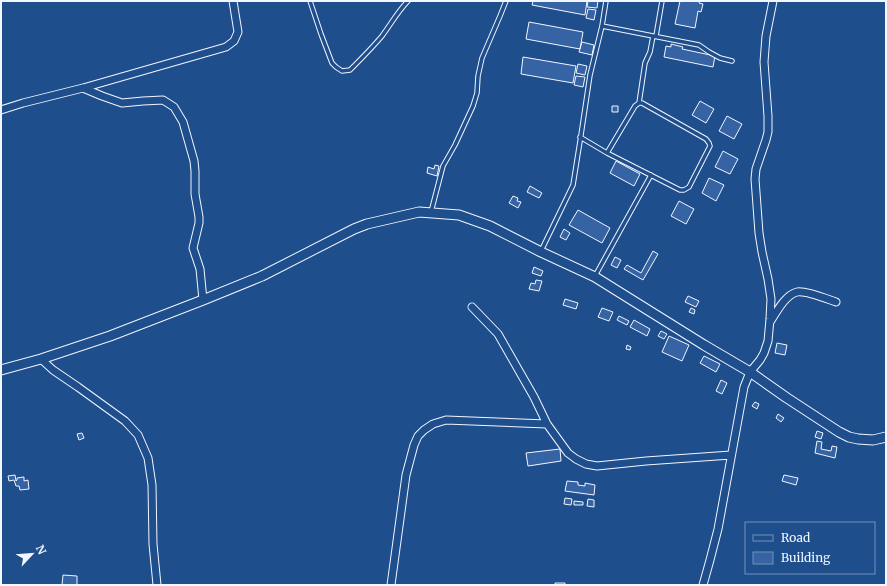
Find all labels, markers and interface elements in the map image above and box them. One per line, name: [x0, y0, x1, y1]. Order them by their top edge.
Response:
legend: [745, 522, 875, 574]
text: Road: [781, 530, 810, 545]
north arrow: [12, 534, 52, 574]
text: N: [33, 543, 49, 557]
text: Building: [781, 550, 831, 565]

